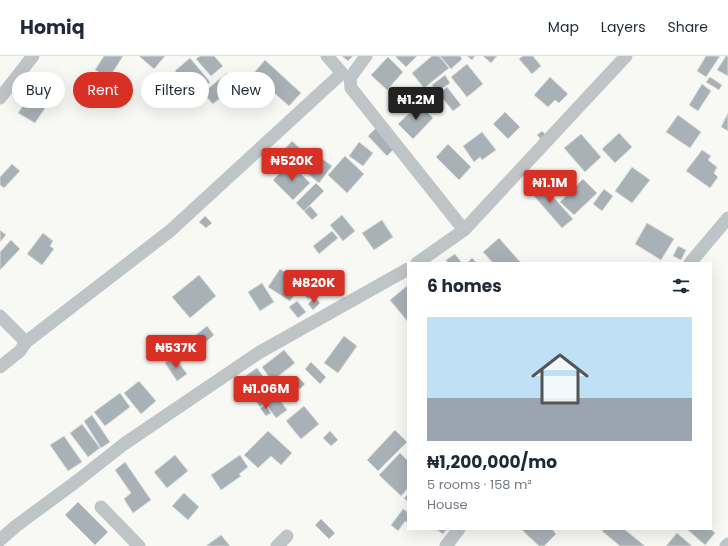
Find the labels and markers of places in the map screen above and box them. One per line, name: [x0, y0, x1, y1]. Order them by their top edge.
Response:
pin: ₦1.2M: [388, 87, 444, 121]
pin: ₦520K: [264, 148, 320, 182]
pin: ₦1.1M: [522, 170, 578, 204]
pin: ₦820K: [286, 270, 342, 304]
pin: ₦537K: [148, 335, 204, 369]
pin: ₦1.06M: [233, 376, 299, 410]

